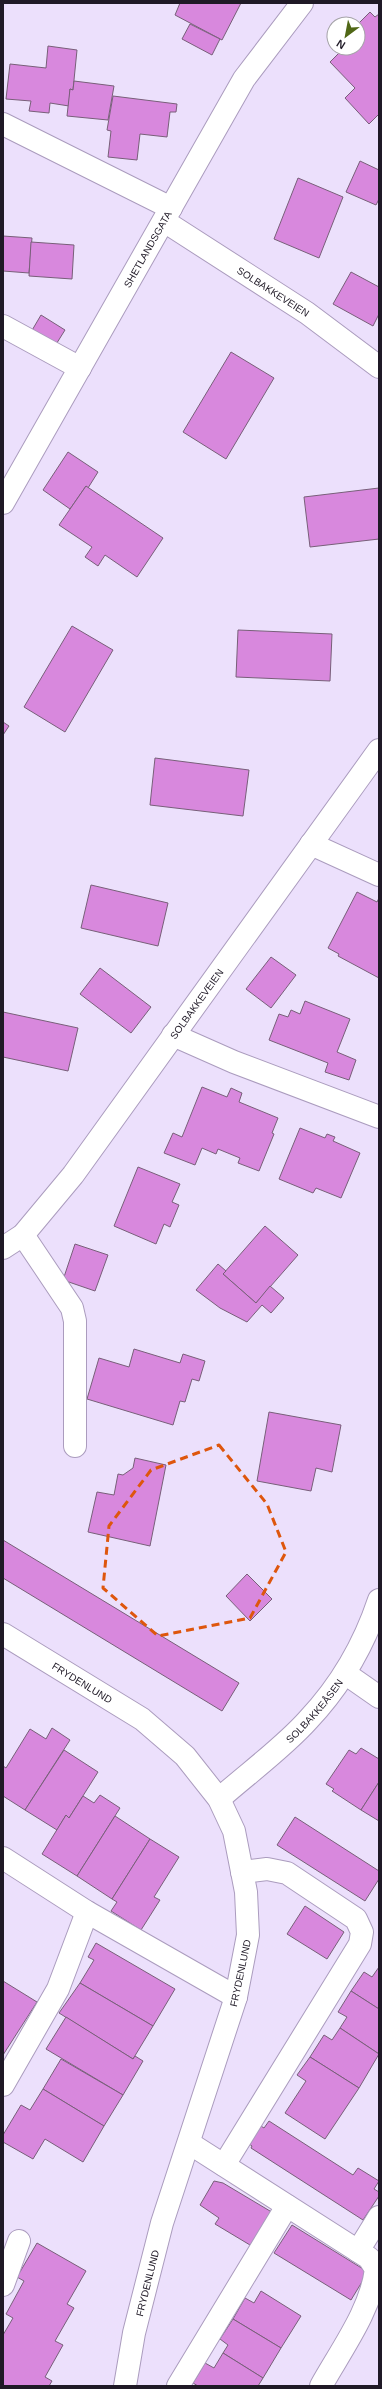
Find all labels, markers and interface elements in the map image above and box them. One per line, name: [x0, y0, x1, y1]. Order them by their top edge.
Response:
north arrow: [326, 16, 366, 56]
text: N: [334, 37, 347, 52]
street label: SHETLANDSGATA: [122, 209, 174, 289]
street label: SOLBAKKEVEIEN: [235, 265, 311, 319]
street label: SOLBAKKEVEIEN: [168, 967, 226, 1041]
street label: FRYDENLUND: [50, 1660, 114, 1705]
street label: SOLBAKKEÅSEN: [284, 1677, 345, 1745]
street label: FRYDENLUND: [228, 1939, 253, 2008]
street label: FRYDENLUND: [134, 2249, 161, 2318]

